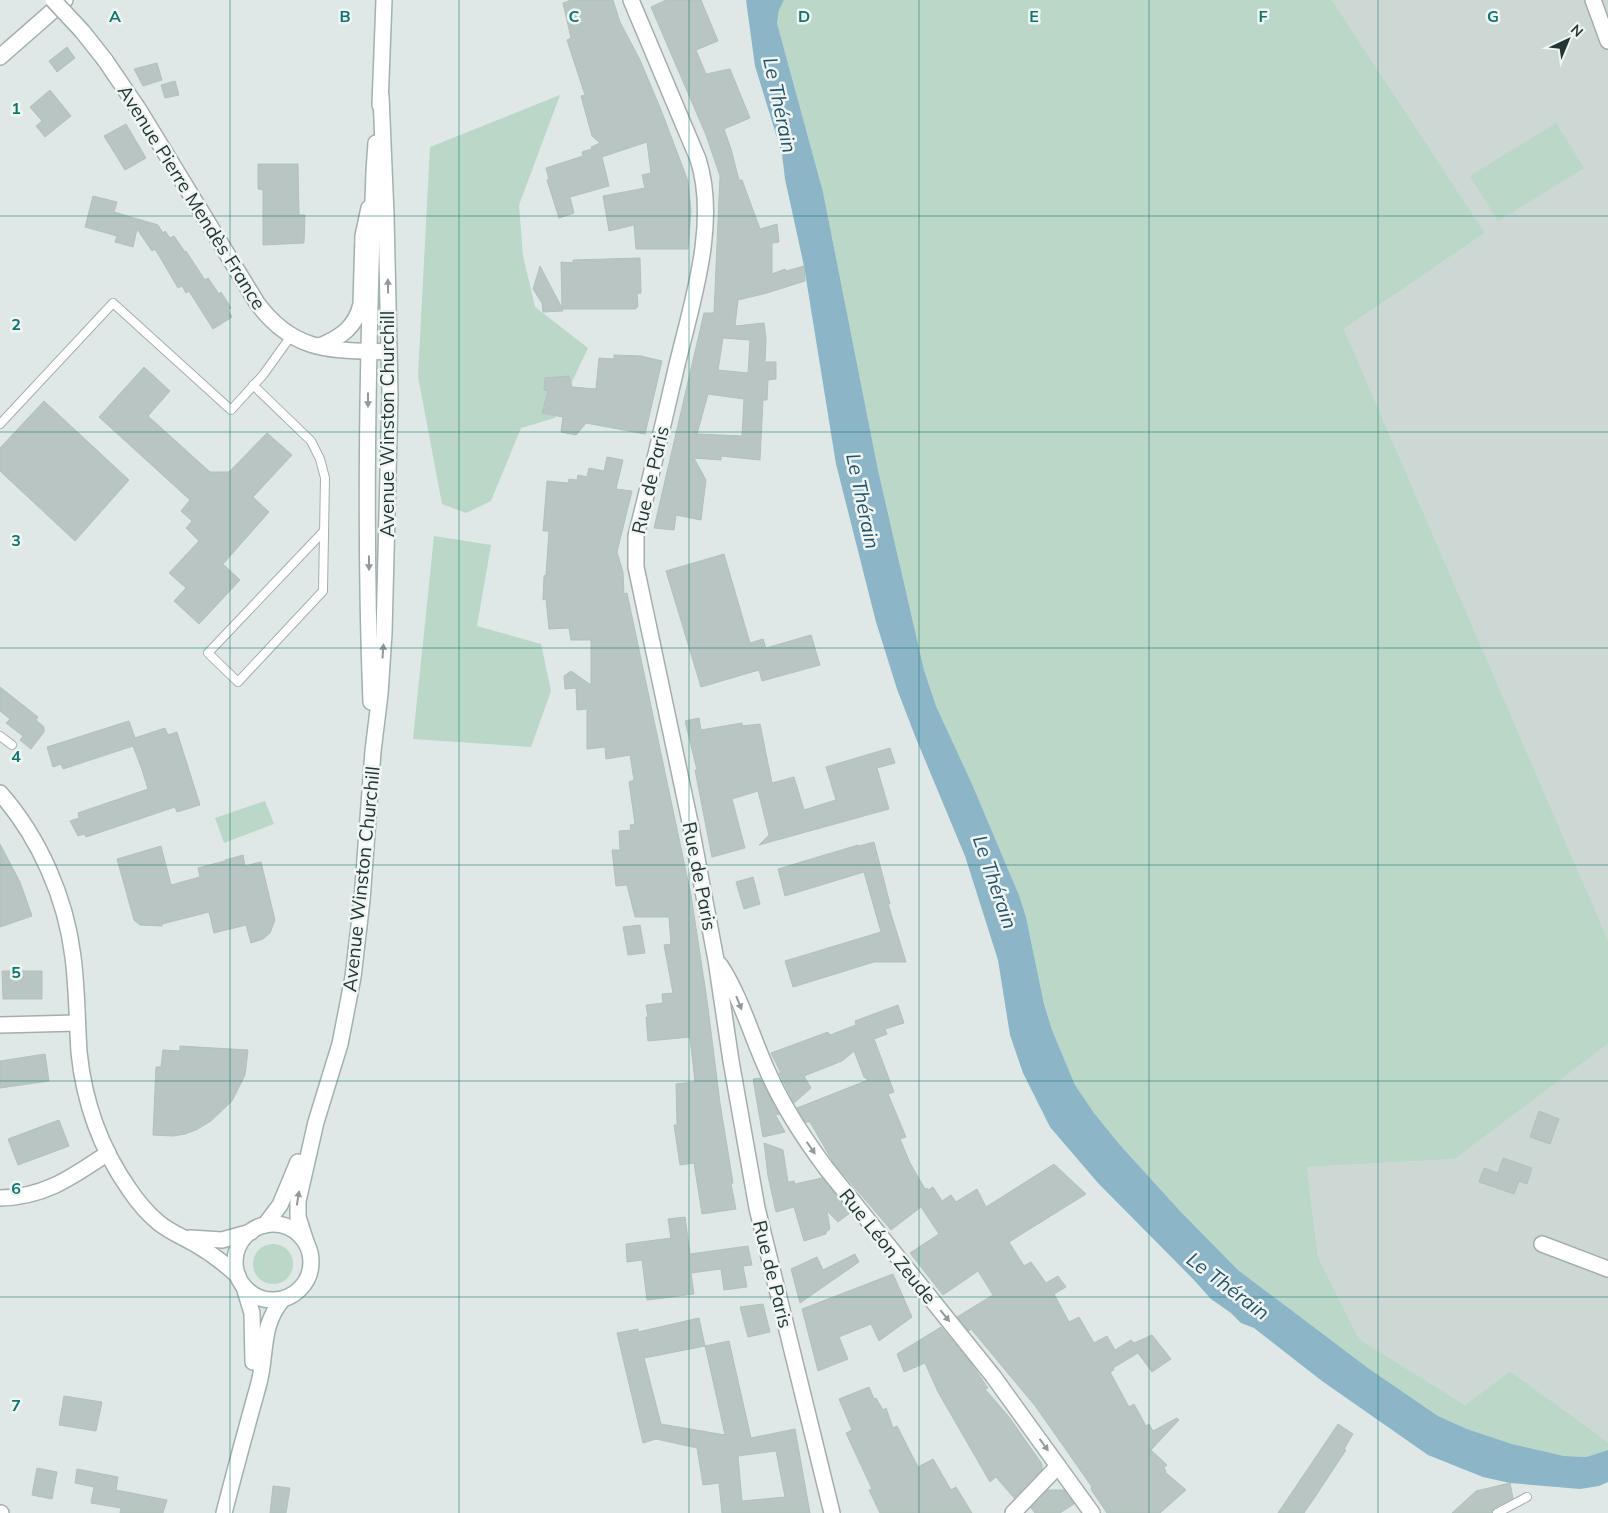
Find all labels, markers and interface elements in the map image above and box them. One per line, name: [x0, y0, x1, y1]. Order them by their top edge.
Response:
text: A: [109, 6, 121, 26]
text: B: [339, 6, 351, 26]
text: C: [569, 6, 580, 26]
text: D: [798, 6, 810, 26]
text: E: [1029, 6, 1039, 26]
text: F: [1258, 6, 1268, 26]
text: G: [1487, 6, 1499, 26]
north arrow: [1543, 15, 1593, 65]
text: N: [1567, 21, 1587, 41]
water label: Le Thérain: [758, 55, 803, 155]
street label: Avenue Pierre Mendès France: [113, 80, 271, 314]
text: 1: [11, 98, 21, 118]
one-way arrow: [383, 278, 391, 294]
street label: Avenue Winston Churchill: [375, 311, 399, 537]
text: 2: [11, 314, 21, 334]
one-way arrow: [364, 392, 372, 408]
street label: Rue de Paris: [626, 424, 674, 536]
water label: Le Thérain: [841, 451, 886, 551]
text: 3: [11, 530, 21, 550]
one-way arrow: [365, 555, 373, 571]
one-way arrow: [379, 642, 387, 658]
text: 4: [11, 746, 21, 766]
street label: Avenue Winston Churchill: [337, 765, 385, 993]
street label: Rue de Paris: [678, 820, 722, 932]
water label: Le Thérain: [968, 832, 1023, 932]
text: 5: [11, 962, 21, 982]
one-way arrow: [735, 996, 743, 1011]
one-way arrow: [806, 1141, 816, 1155]
text: 6: [11, 1178, 21, 1198]
street label: Rue Léon Zeude: [834, 1184, 942, 1308]
one-way arrow: [295, 1189, 303, 1205]
street label: Rue de Paris: [748, 1218, 798, 1330]
water label: Le Thérain: [1182, 1246, 1275, 1325]
one-way arrow: [939, 1309, 950, 1322]
text: 7: [11, 1395, 21, 1415]
one-way arrow: [1039, 1438, 1049, 1452]

